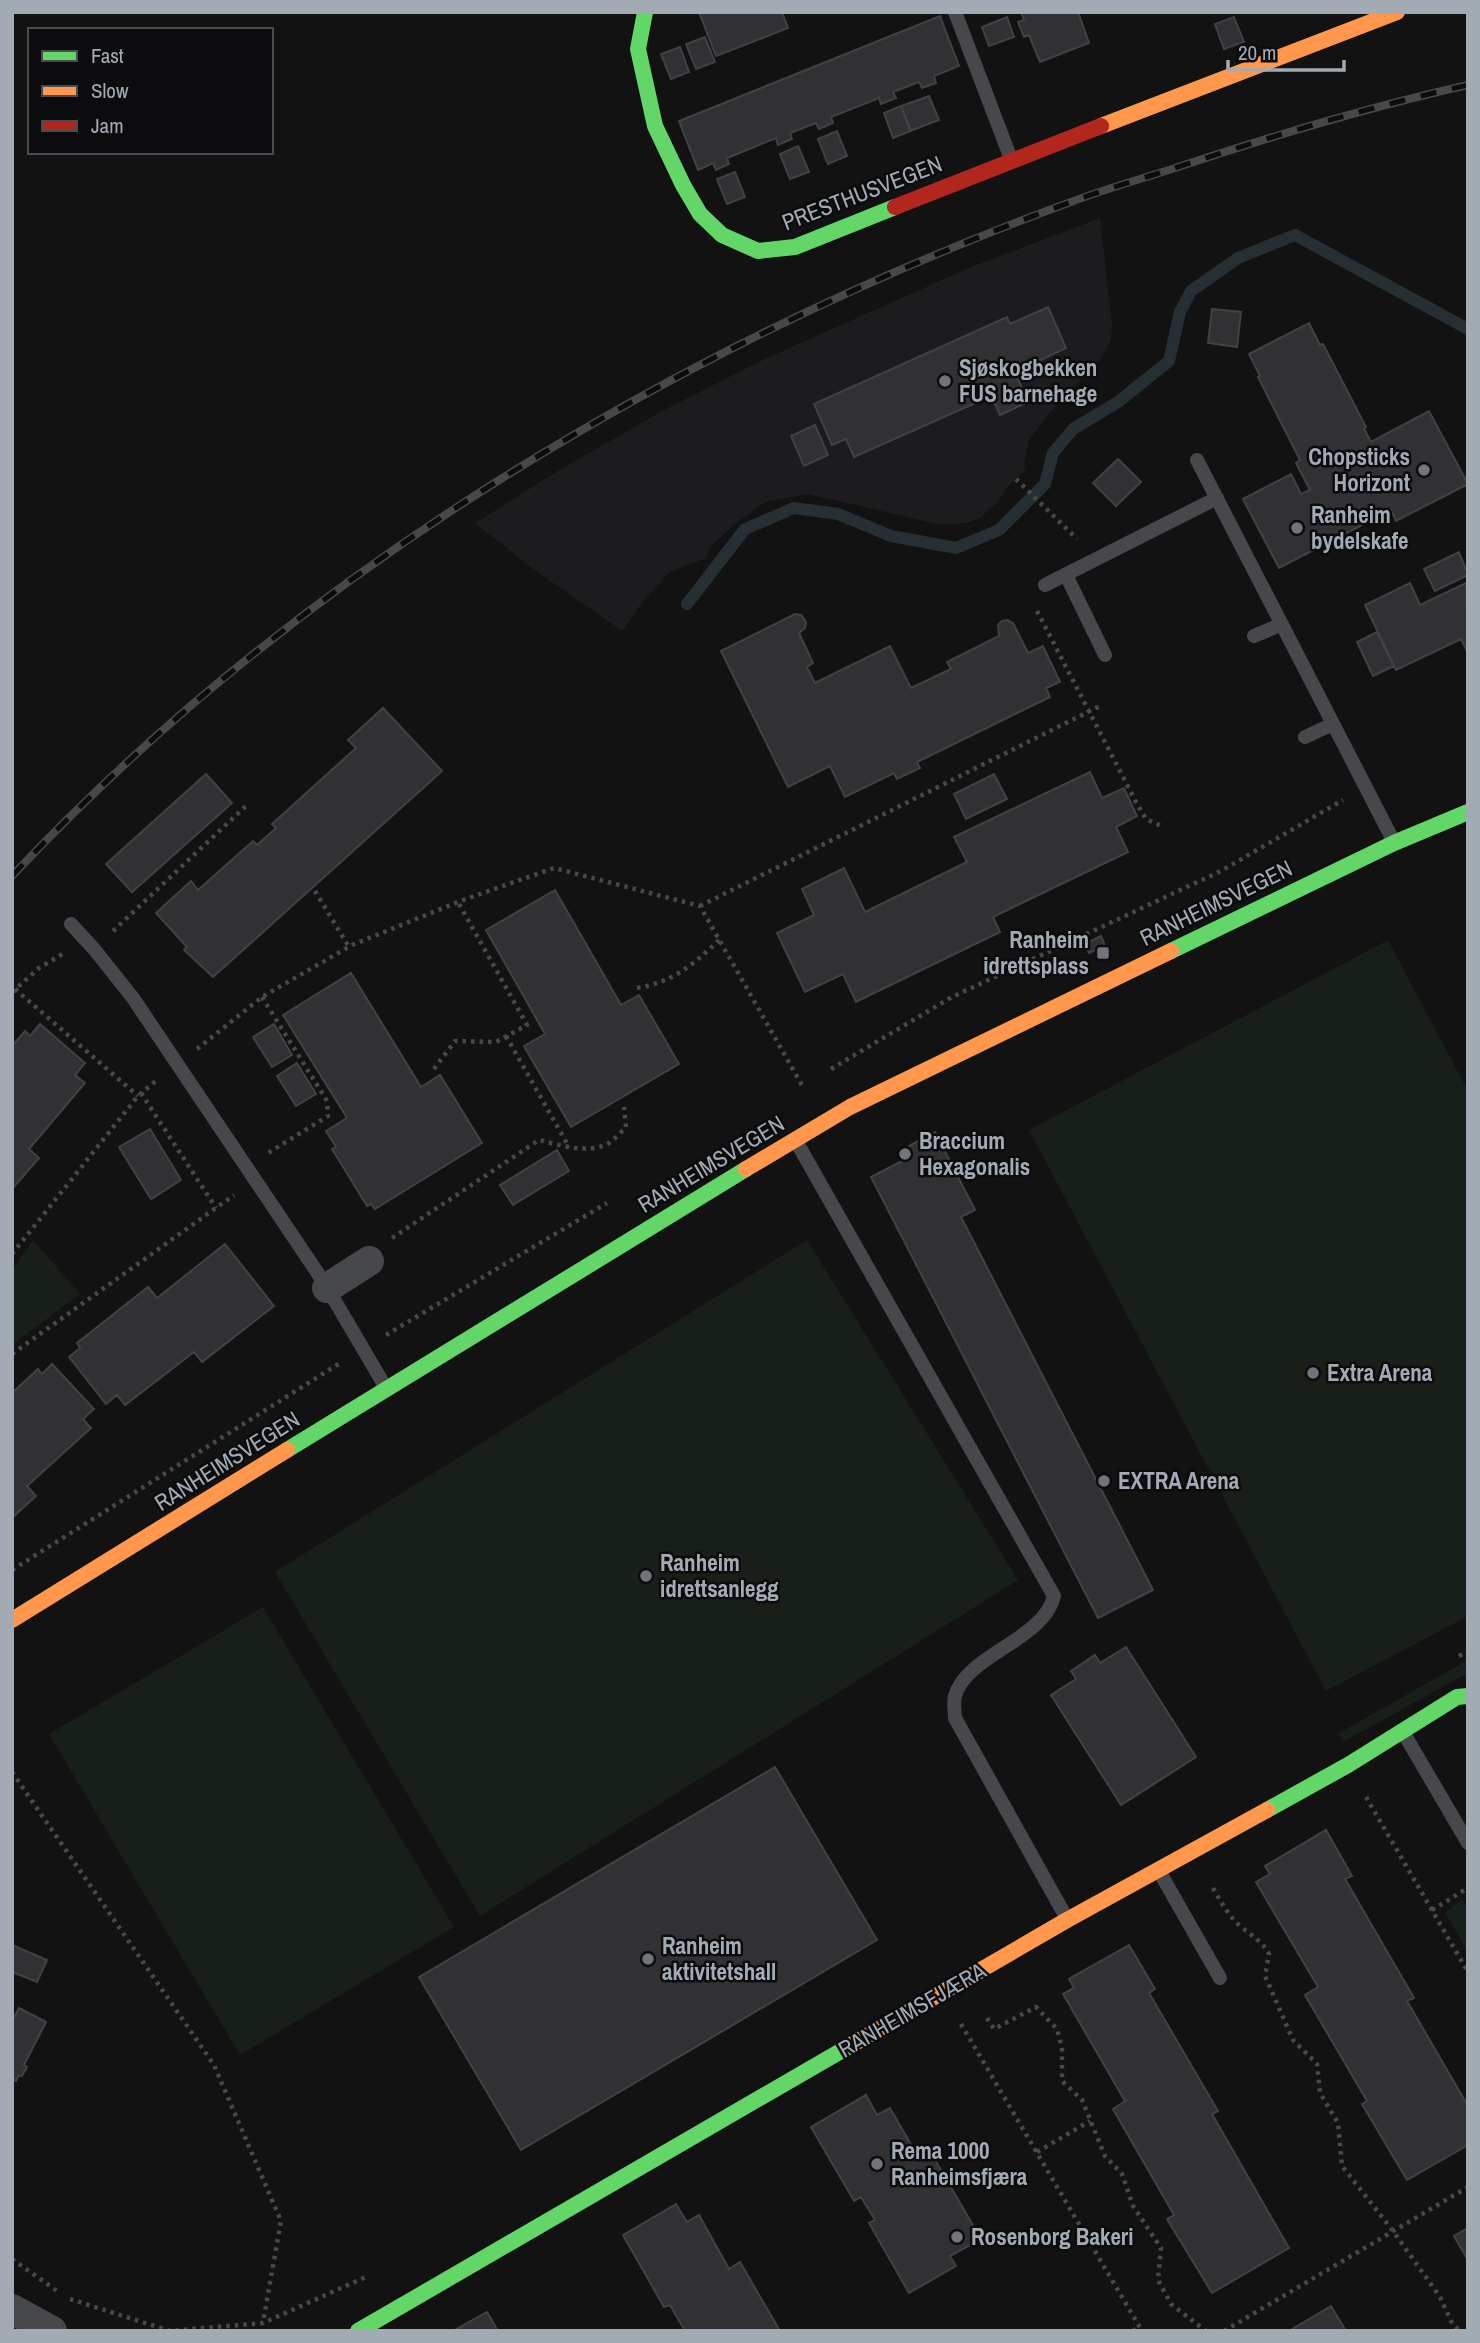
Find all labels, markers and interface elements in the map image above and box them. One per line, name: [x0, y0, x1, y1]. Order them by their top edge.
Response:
legend: [28, 28, 273, 154]
scale bar: [1228, 28, 1344, 72]
text: 20 m: [1238, 38, 1276, 67]
text: Fast: [91, 41, 124, 70]
text: Slow: [91, 76, 129, 105]
text: Jam: [91, 111, 124, 140]
street label: PRESTHUSVEGEN: [778, 148, 946, 237]
place label: Sjøskogbekken FUS barnehage: [959, 352, 1097, 409]
marker: Sjøskogbekken FUS barnehage: [937, 373, 953, 389]
place label: Chopsticks Horizont: [1308, 441, 1410, 498]
marker: Chopsticks Horizont: [1416, 462, 1432, 478]
place label: Ranheim bydelskafe: [1311, 499, 1409, 556]
marker: Ranheim bydelskafe: [1289, 520, 1305, 536]
street label: RANHEIMSVEGEN: [1135, 852, 1297, 953]
place label: Ranheim idrettsplass: [983, 924, 1089, 981]
marker: Ranheim idrettsplass: [1095, 945, 1111, 961]
street label: RANHEIMSVEGEN: [632, 1108, 790, 1219]
place label: Braccium Hexagonalis: [919, 1125, 1030, 1182]
marker: Braccium Hexagonalis: [897, 1146, 913, 1162]
place label: Extra Arena: [1327, 1357, 1433, 1388]
marker: Extra Arena: [1305, 1365, 1321, 1381]
street label: RANHEIMSVEGEN: [148, 1404, 305, 1518]
place label: EXTRA Arena: [1118, 1465, 1240, 1496]
marker: EXTRA Arena: [1096, 1473, 1112, 1489]
place label: Ranheim idrettsanlegg: [660, 1547, 779, 1604]
marker: Ranheim idrettsanlegg: [638, 1568, 654, 1584]
place label: Ranheim aktivitetshall: [662, 1930, 776, 1987]
marker: Ranheim aktivitetshall: [640, 1951, 656, 1967]
street label: RANHEIMSFJÆRA: [832, 1955, 992, 2064]
place label: Rema 1000 Ranheimsfjæra: [891, 2135, 1028, 2192]
marker: Rema 1000 Ranheimsfjæra: [869, 2156, 885, 2172]
place label: Rosenborg Bakeri: [971, 2221, 1133, 2252]
marker: Rosenborg Bakeri: [949, 2229, 965, 2245]

